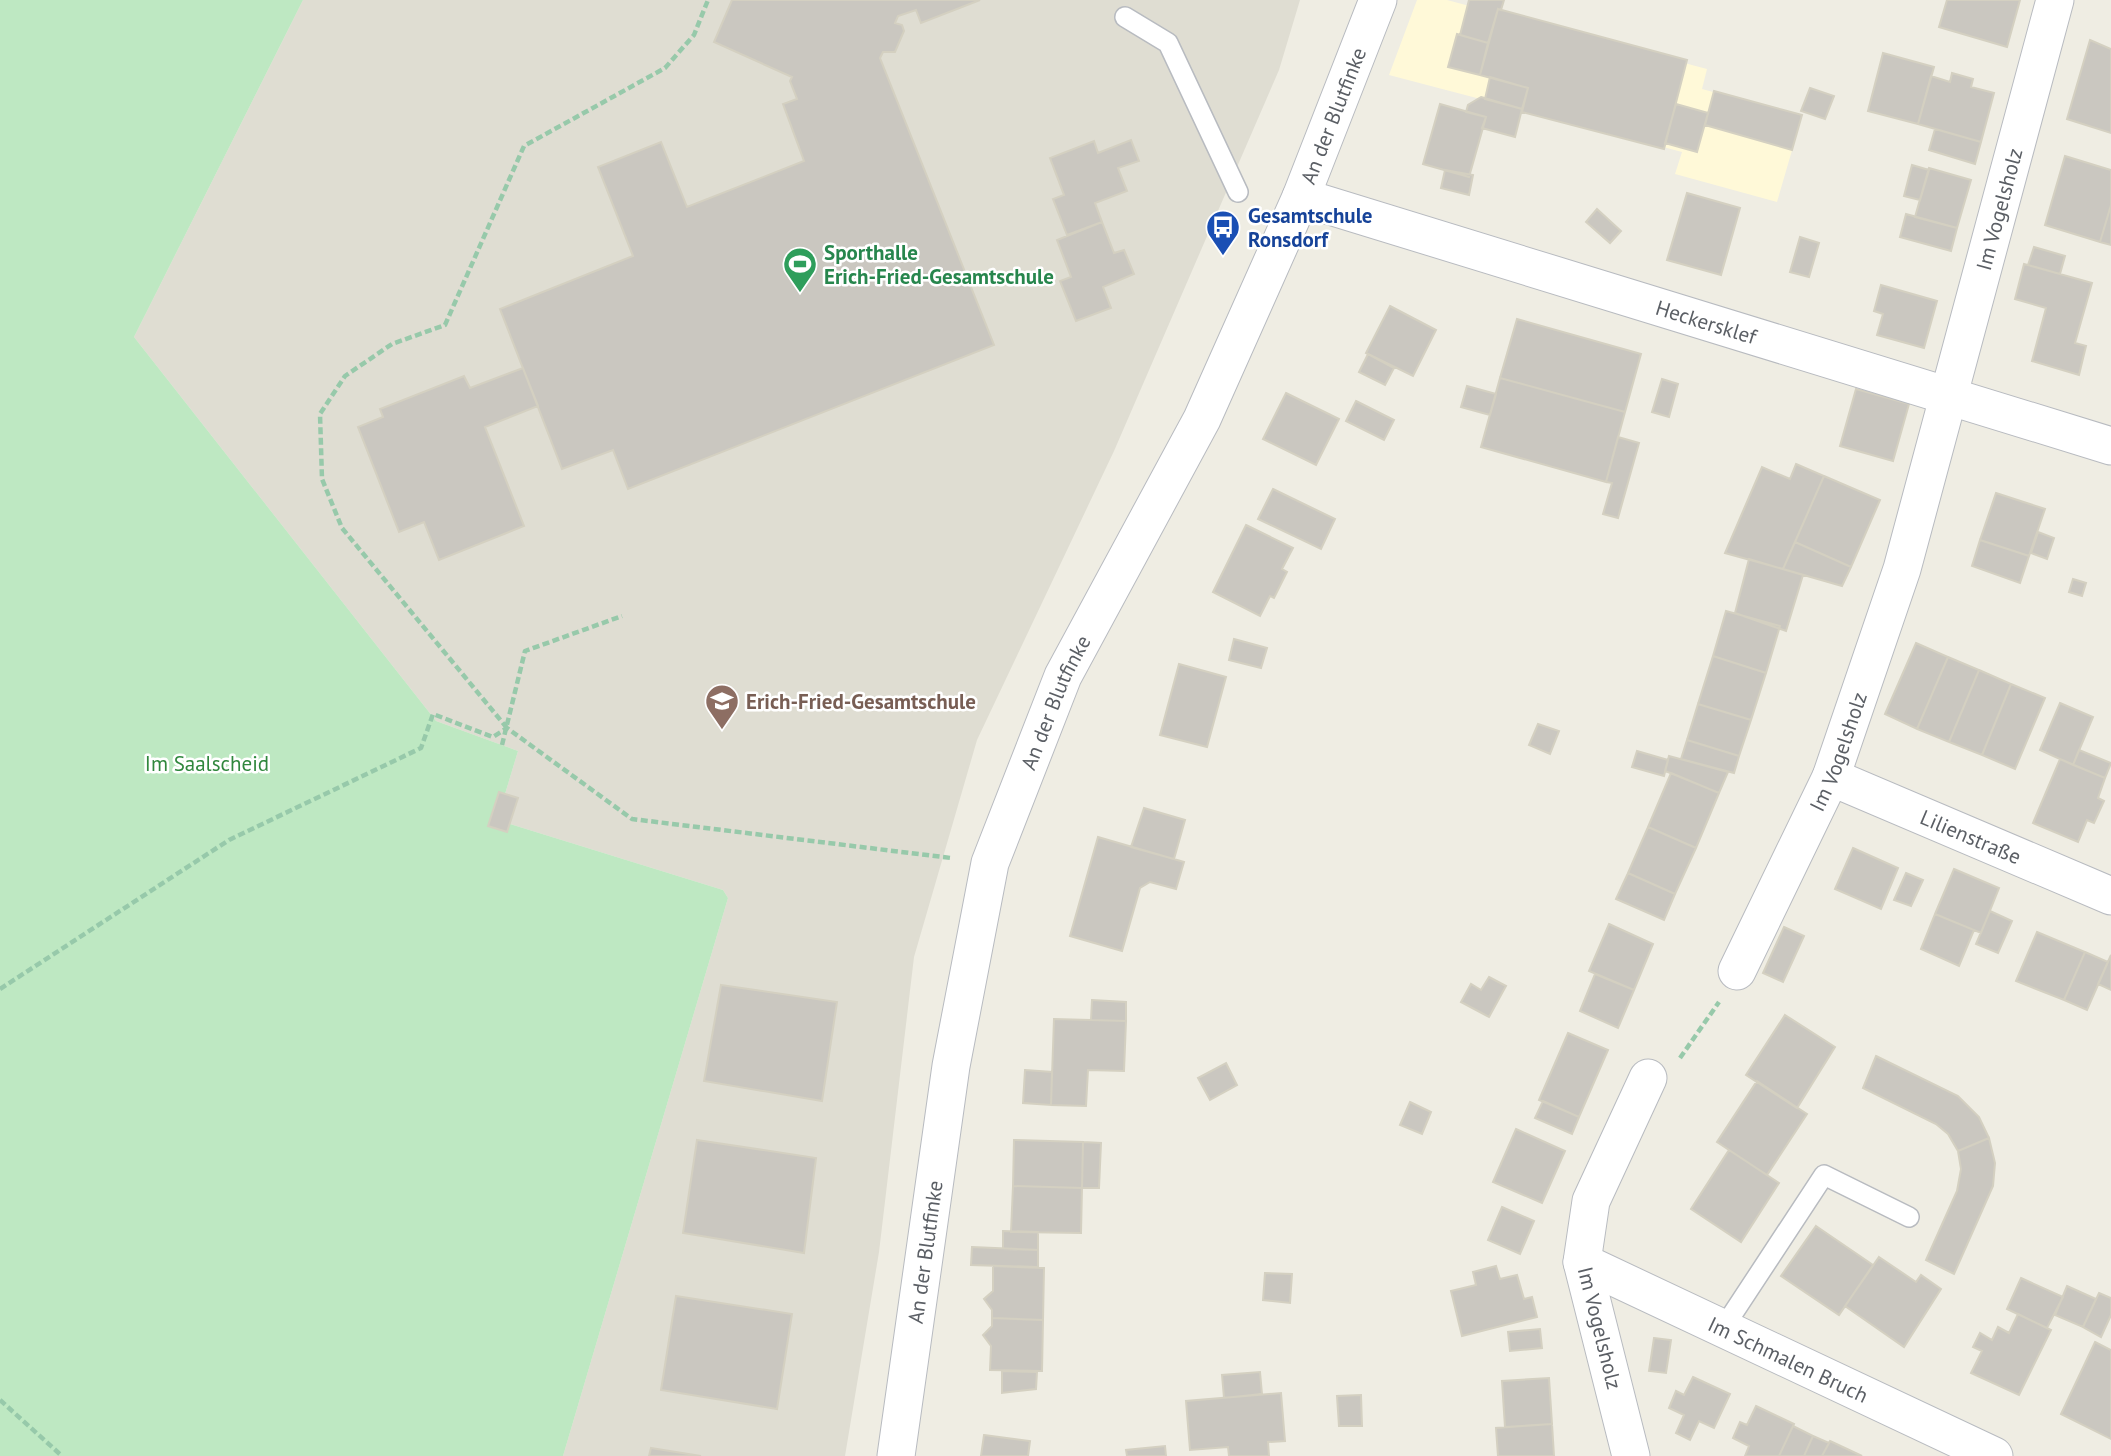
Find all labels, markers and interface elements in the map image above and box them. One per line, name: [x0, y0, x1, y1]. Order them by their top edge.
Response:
street label: An der Blutfinke: [1294, 43, 1372, 188]
street label: Im Vogelsholz: [1969, 145, 2028, 273]
place label: Gesamtschule Ronsdorf: [1248, 202, 1373, 253]
bus stop icon: Gesamtschule Ronsdorf: [1204, 208, 1242, 257]
place label: Sporthalle Erich-Fried-Gesamtschule: [824, 239, 1054, 290]
sports icon: Sporthalle Erich-Fried-Gesamtschule: [781, 245, 819, 294]
street label: Heckersklef: [1653, 293, 1761, 350]
street label: An der Blutfinke: [1014, 630, 1096, 774]
school or university icon: Erich-Fried-Gesamtschule: [703, 682, 741, 731]
place label: Erich-Fried-Gesamtschule: [746, 688, 976, 715]
street label: Im Vogelsholz: [1803, 688, 1873, 816]
park label: Im Saalscheid: [145, 750, 269, 777]
street label: Lilienstraße: [1916, 803, 2025, 870]
street label: An der Blutfinke: [901, 1179, 948, 1325]
street label: Im Vogelsholz: [1572, 1264, 1628, 1392]
street label: Im Schmalen Bruch: [1704, 1310, 1873, 1408]

